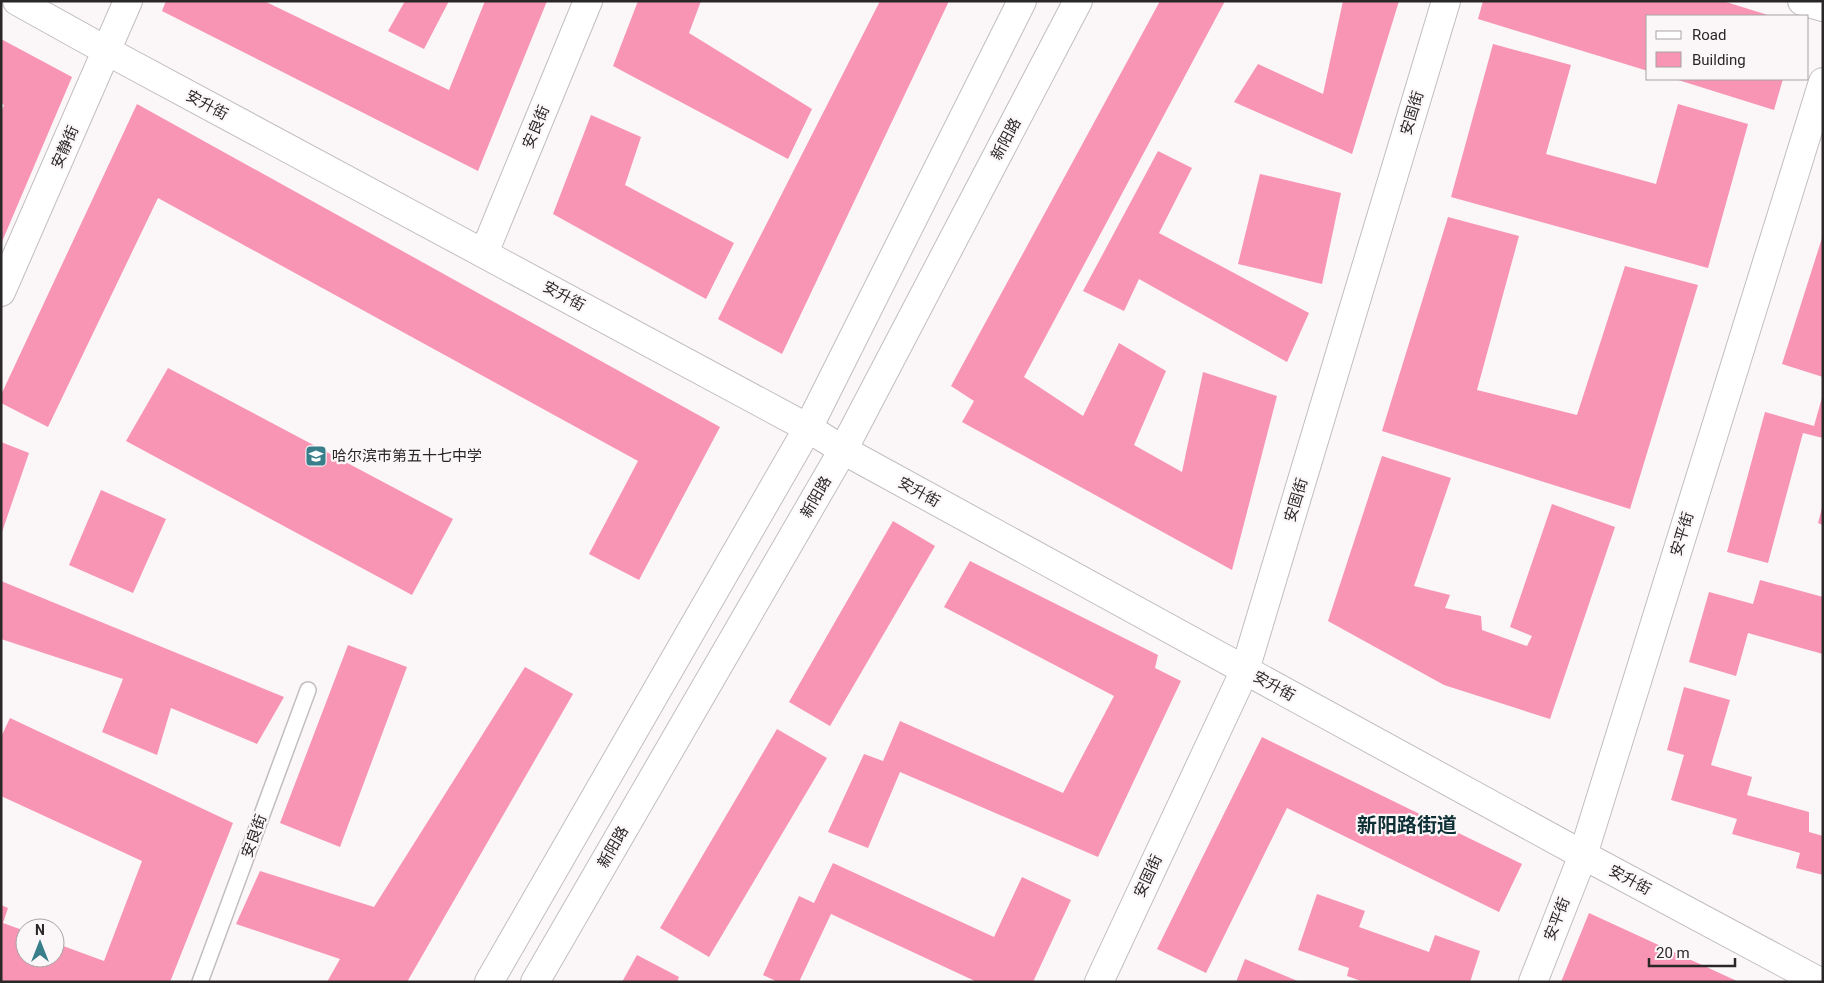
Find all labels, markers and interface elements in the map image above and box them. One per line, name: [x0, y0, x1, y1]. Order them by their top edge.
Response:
legend: [1646, 15, 1809, 80]
text: Road: [1692, 26, 1726, 44]
text: Building: [1692, 51, 1746, 69]
street label: 安升街: [183, 86, 231, 124]
street label: 安固街: [1397, 89, 1427, 137]
street label: 安良街: [519, 103, 553, 151]
street label: 新阳路: [987, 115, 1025, 163]
street label: 安静街: [48, 123, 82, 171]
street label: 安升街: [540, 277, 588, 315]
school or university icon: 哈尔滨市第五十七中学: [304, 444, 328, 468]
place label: 哈尔滨市第五十七中学: [332, 447, 482, 465]
street label: 新阳路: [797, 473, 835, 521]
street label: 安升街: [895, 473, 943, 511]
street label: 安固街: [1281, 476, 1311, 524]
street label: 安平街: [1667, 510, 1697, 558]
street label: 安升街: [1250, 667, 1298, 705]
street label: 安良街: [238, 812, 270, 860]
district label: 新阳路街道: [1357, 813, 1457, 837]
street label: 新阳路: [594, 823, 632, 871]
street label: 安固街: [1130, 852, 1166, 900]
street label: 安升街: [1606, 861, 1654, 899]
street label: 安平街: [1541, 895, 1573, 943]
north arrow: [15, 918, 65, 968]
text: N: [35, 922, 45, 938]
scale bar: [1649, 936, 1735, 968]
text: 20 m: [1656, 944, 1690, 962]

